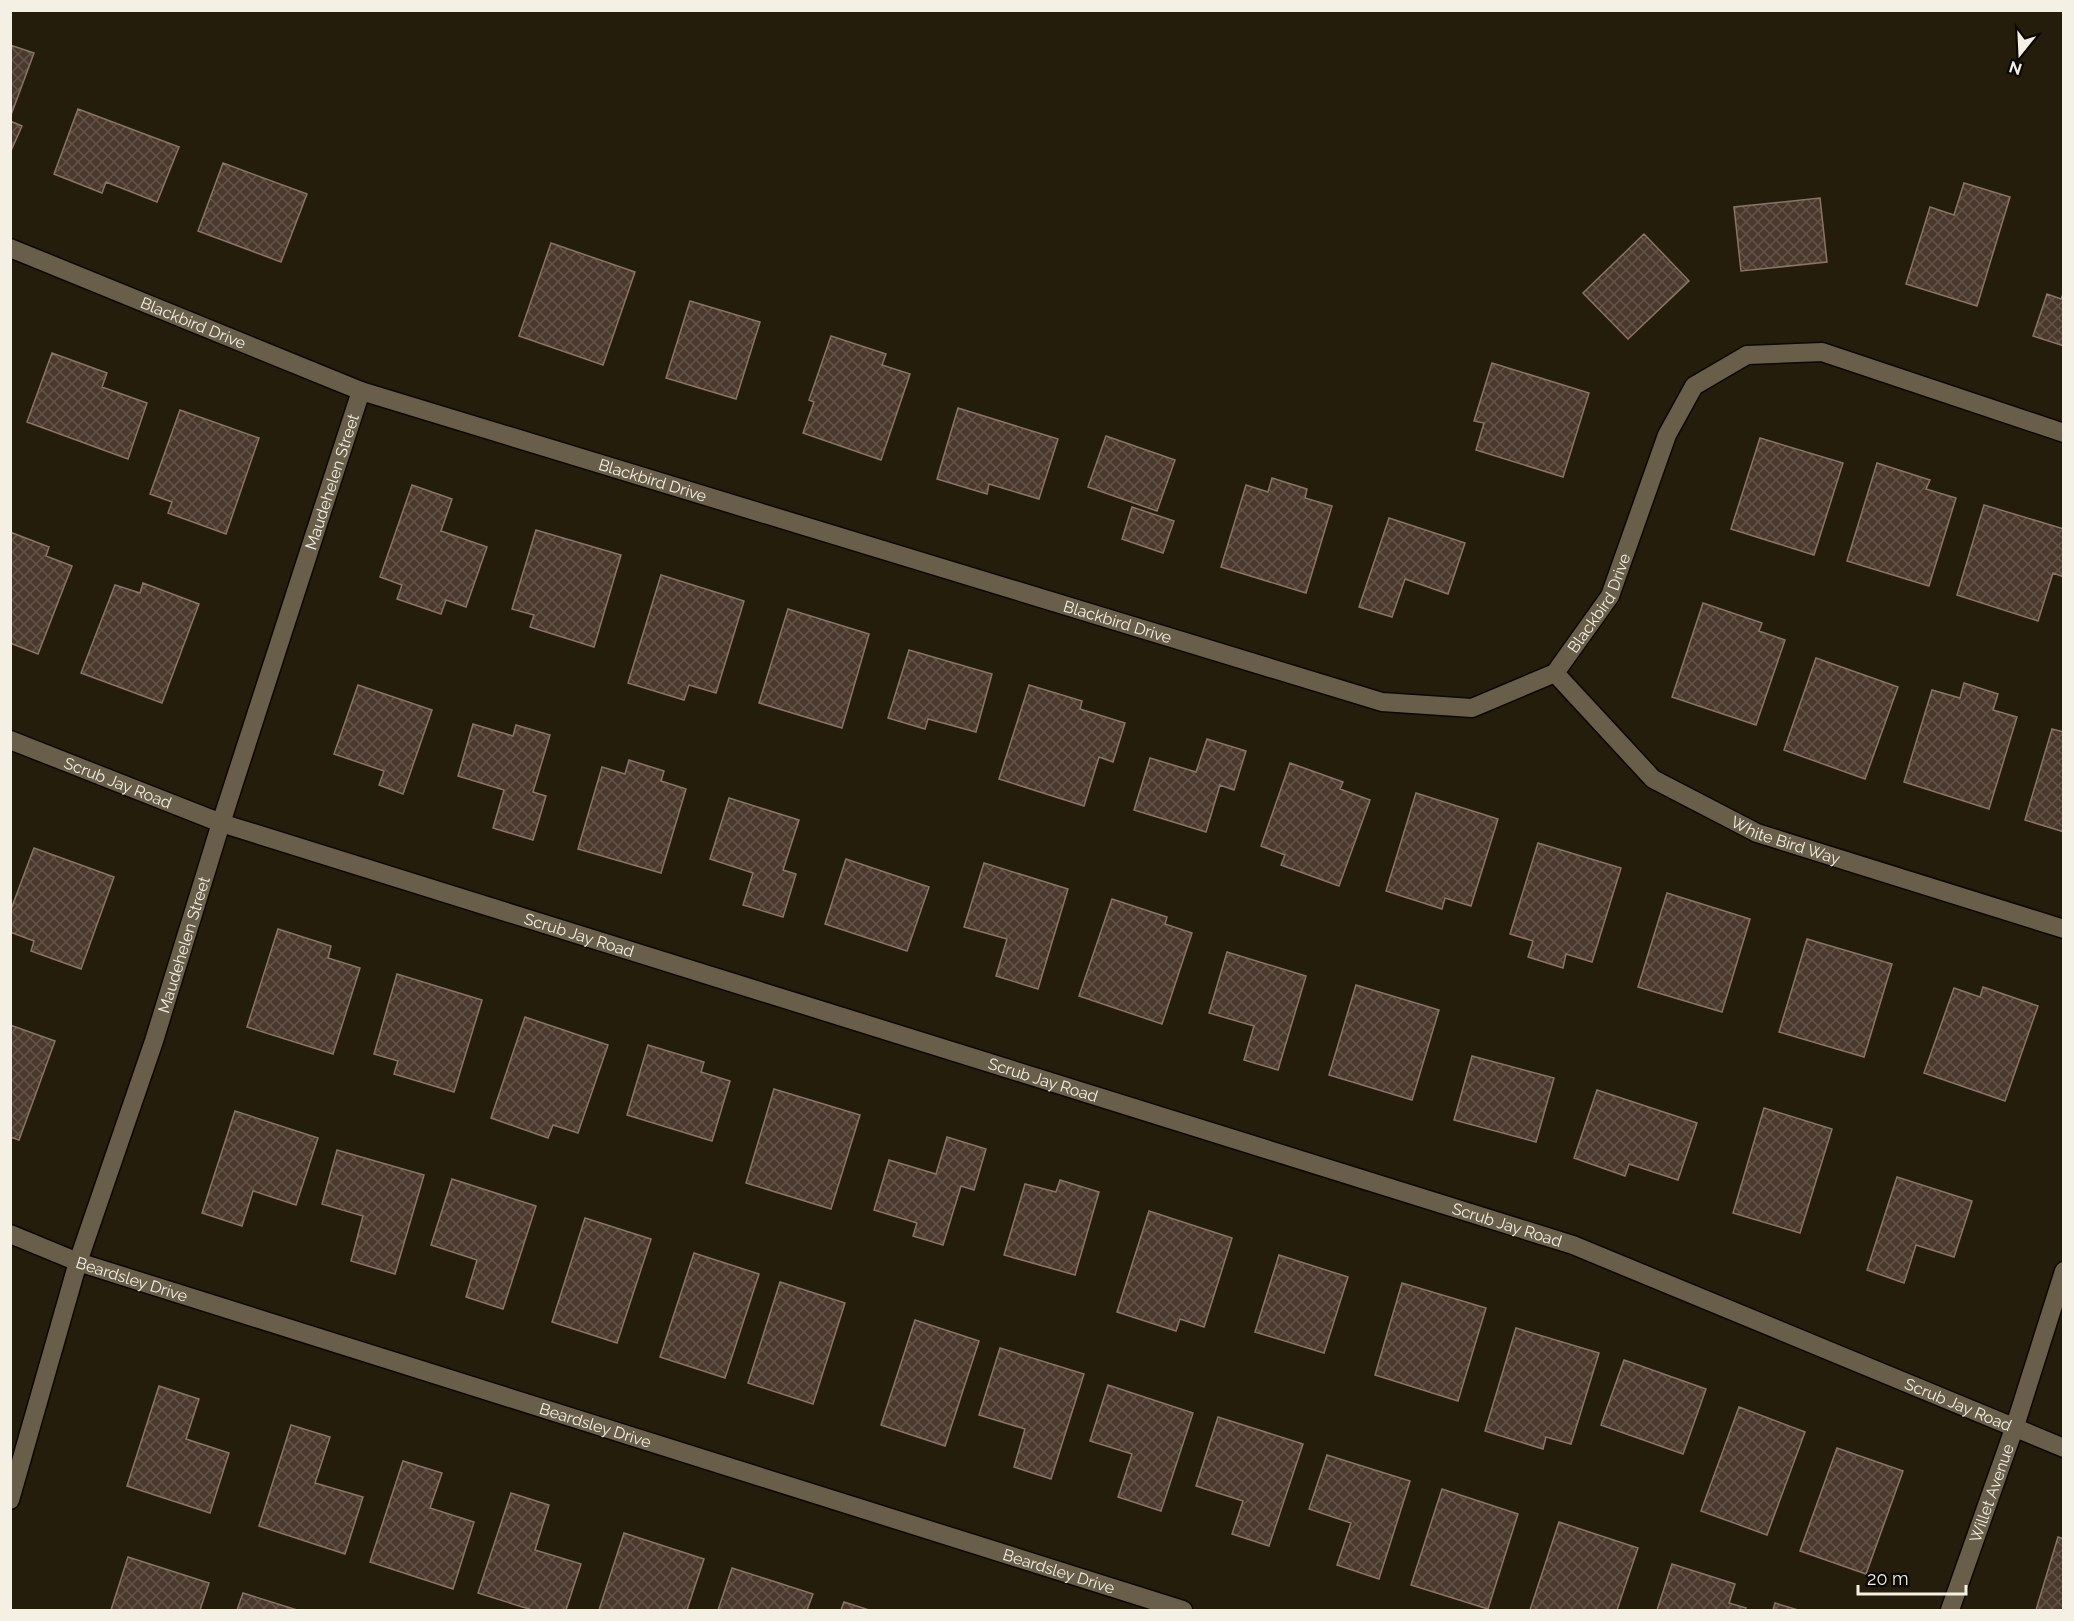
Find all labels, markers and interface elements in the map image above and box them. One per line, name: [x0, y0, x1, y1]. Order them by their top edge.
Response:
north arrow: [1990, 24, 2050, 84]
text: N: [2007, 57, 2024, 79]
street label: Blackbird Drive: [138, 293, 249, 353]
street label: Maudehelen Street: [301, 411, 363, 552]
street label: Blackbird Drive: [596, 455, 709, 506]
street label: Blackbird Drive: [1564, 551, 1634, 657]
street label: Blackbird Drive: [1061, 597, 1174, 647]
street label: Scrub Jay Road: [61, 753, 174, 813]
street label: White Bird Way: [1728, 812, 1843, 869]
street label: Maudehelen Street: [154, 874, 214, 1015]
street label: Scrub Jay Road: [522, 909, 636, 961]
street label: Scrub Jay Road: [986, 1054, 1100, 1106]
street label: Scrub Jay Road: [1450, 1199, 1564, 1251]
street label: Beardsley Drive: [74, 1253, 190, 1306]
street label: Scrub Jay Road: [1902, 1374, 2014, 1435]
street label: Beardsley Drive: [537, 1399, 653, 1452]
street label: Willet Avenue: [1966, 1441, 2018, 1545]
street label: Beardsley Drive: [1001, 1545, 1117, 1598]
scale bar: [1858, 1558, 1966, 1596]
text: 20 m: [1867, 1568, 1909, 1589]

